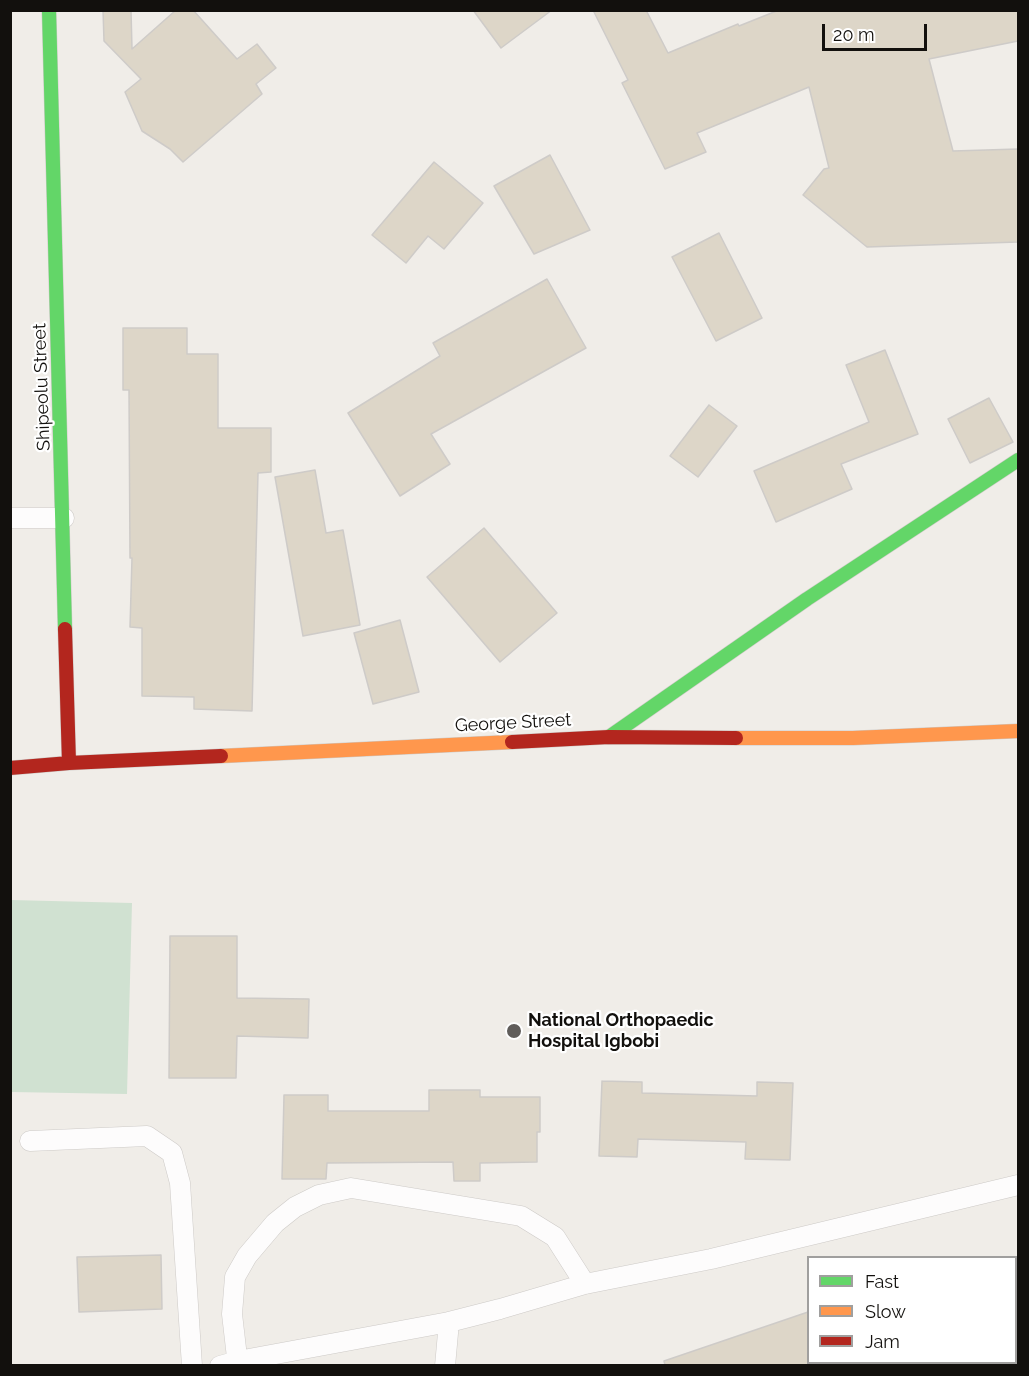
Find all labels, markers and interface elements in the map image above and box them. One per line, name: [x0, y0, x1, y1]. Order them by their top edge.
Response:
scale bar: [825, 12, 930, 50]
text: 20 m: [833, 24, 875, 45]
street label: Shipeolu Street: [29, 323, 55, 451]
street label: George Street: [454, 709, 572, 737]
place label: National Orthopaedic Hospital Igbobi: [528, 1010, 714, 1052]
marker: National Orthopaedic Hospital Igbobi: [505, 1022, 523, 1040]
legend: [807, 1256, 1017, 1364]
text: Fast: [865, 1271, 899, 1292]
text: Slow: [865, 1301, 906, 1322]
text: Jam: [865, 1331, 900, 1352]

